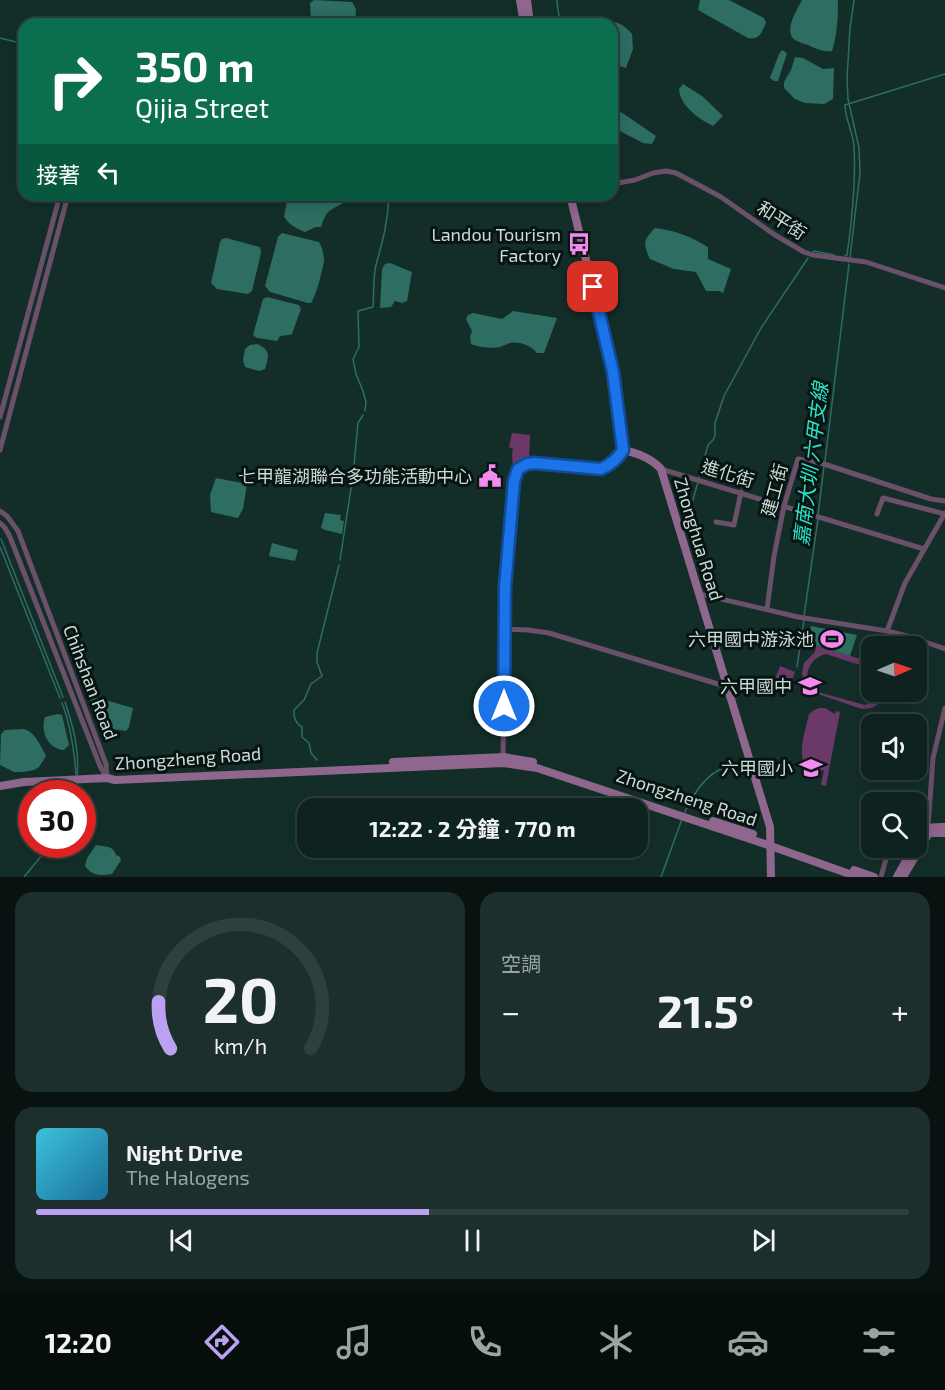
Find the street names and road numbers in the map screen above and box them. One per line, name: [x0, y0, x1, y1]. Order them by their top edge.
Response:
street label: 和平街: [753, 196, 811, 244]
street label: 進化街: [699, 455, 757, 491]
street label: 建工街: [756, 461, 792, 519]
street label: Zhonghua Road: [670, 475, 728, 603]
street label: Chihshan Road: [59, 622, 123, 742]
street label: Zhongzheng Road: [114, 742, 262, 774]
street label: Zhongzheng Road: [614, 764, 760, 830]

